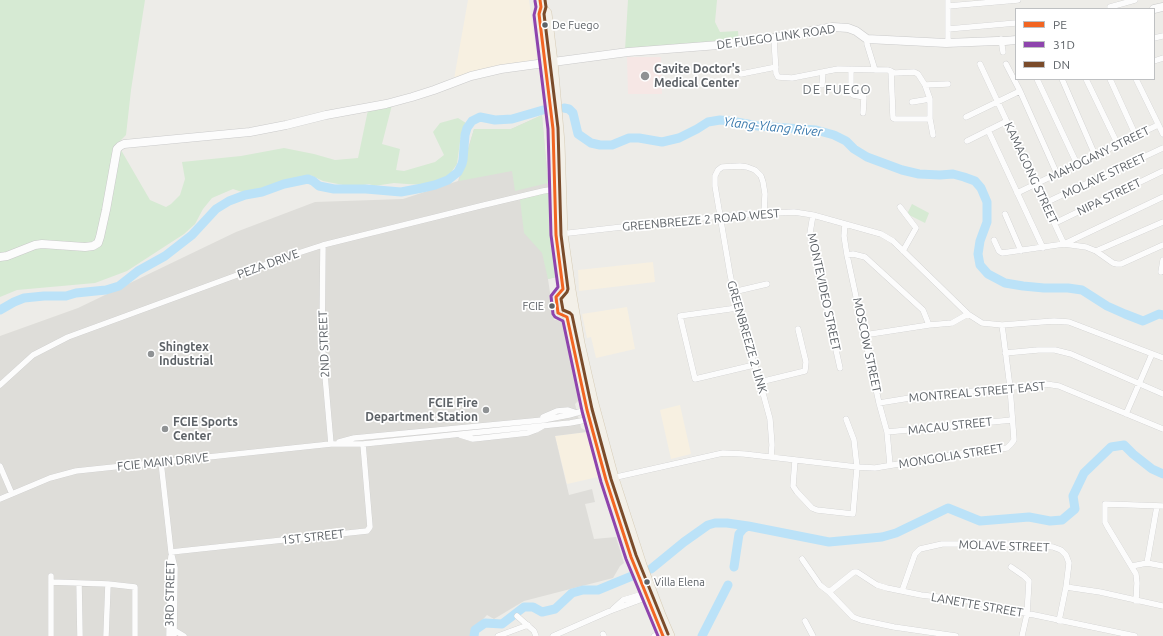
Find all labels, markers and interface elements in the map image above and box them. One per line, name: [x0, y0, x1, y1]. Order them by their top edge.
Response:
legend: [1015, 8, 1155, 80]
place label: De Fuego: [552, 18, 599, 32]
text: PE: [1053, 18, 1067, 31]
marker: De Fuego: [540, 20, 550, 30]
street label: DE FUEGO LINK ROAD: [716, 22, 836, 52]
text: 31D: [1053, 38, 1075, 51]
text: DN: [1053, 58, 1070, 71]
place label: Cavite Doctor's Medical Center: [654, 62, 740, 90]
marker: Cavite Doctor's Medical Center: [639, 70, 651, 82]
district label: DE FUEGO: [803, 82, 871, 98]
water label: Ylang-Ylang River: [723, 114, 823, 140]
street label: KAMAGONG STREET: [1001, 120, 1061, 226]
street label: MAHOGANY STREET: [1046, 123, 1152, 185]
street label: MOLAVE STREET: [1060, 150, 1148, 202]
street label: NIPA STREET: [1075, 175, 1143, 219]
street label: GREENBREEZE 2 ROAD WEST: [622, 206, 780, 234]
street label: MONTEVIDEO STREET: [804, 232, 844, 352]
street label: PEZA DRIVE: [235, 246, 301, 282]
street label: GREENBREEZE 2 LINK: [724, 279, 770, 395]
street label: MOSCOW STREET: [850, 296, 884, 394]
place label: FCIE: [522, 299, 544, 313]
marker: FCIE: [547, 301, 557, 311]
street label: 2ND STREET: [316, 310, 332, 378]
place label: Shingtex Industrial: [159, 340, 213, 368]
marker: Shingtex Industrial: [146, 349, 156, 359]
street label: MONTREAL STREET EAST: [908, 379, 1046, 405]
place label: FCIE Fire Department Station: [365, 396, 478, 424]
marker: FCIE Fire Department Station: [481, 405, 491, 415]
street label: MACAU STREET: [907, 414, 993, 438]
place label: FCIE Sports Center: [173, 415, 238, 443]
marker: FCIE Sports Center: [160, 424, 170, 434]
street label: MONGOLIA STREET: [898, 441, 1004, 471]
street label: FCIE MAIN DRIVE: [116, 450, 210, 474]
street label: 1ST STREET: [281, 527, 345, 547]
street label: MOLAVE STREET: [958, 537, 1050, 555]
street label: 3RD STREET: [162, 561, 178, 627]
place label: Villa Elena: [654, 575, 705, 589]
marker: Villa Elena: [642, 577, 652, 587]
street label: LANETTE STREET: [930, 590, 1024, 620]

